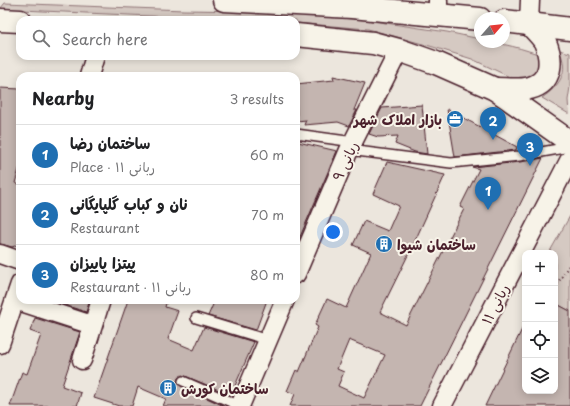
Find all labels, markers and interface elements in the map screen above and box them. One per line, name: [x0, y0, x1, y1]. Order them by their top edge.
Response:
north arrow: [474, 12, 510, 48]
search box: [16, 16, 300, 60]
icon: search: [30, 27, 52, 49]
text: Search here: [62, 27, 148, 50]
text: Nearby: [32, 85, 94, 111]
text: 3 results: [230, 89, 284, 108]
pin: 2: [480, 107, 506, 140]
place label: بازار املاک شهر: [352, 109, 442, 130]
office icon: بازار املاک شهر: [445, 109, 465, 129]
text: ساختمان رضا: [70, 131, 150, 154]
pin: 3: [517, 133, 543, 166]
street label: ربانی ۹: [327, 138, 363, 184]
text: 1: [42, 145, 48, 164]
text: 60 m: [250, 145, 284, 164]
text: Place · ربانی ۱۱: [70, 157, 155, 176]
pin: 1: [475, 177, 501, 210]
text: نان و کباب گلپایگانی: [70, 192, 188, 215]
text: 2: [40, 205, 50, 224]
text: 70 m: [251, 205, 284, 224]
text: Restaurant: [70, 218, 140, 237]
your location: [323, 222, 343, 242]
building icon: ساختمان شیوا: [374, 234, 394, 254]
place label: ساختمان شیوا: [397, 234, 476, 255]
map controls: [522, 250, 558, 394]
button: +: [522, 250, 558, 286]
text: پیتزا پاییزان: [70, 251, 136, 274]
text: 3: [41, 265, 49, 284]
text: 80 m: [250, 265, 284, 284]
text: Restaurant · ربانی ۱۱: [70, 277, 191, 296]
street label: ربانی ۱۱: [476, 280, 514, 328]
button: −: [522, 286, 558, 322]
button: locate: [522, 322, 558, 358]
button: layers: [522, 358, 558, 394]
building icon: ساختمان کورش: [158, 378, 178, 398]
place label: ساختمان کورش: [181, 378, 269, 399]

